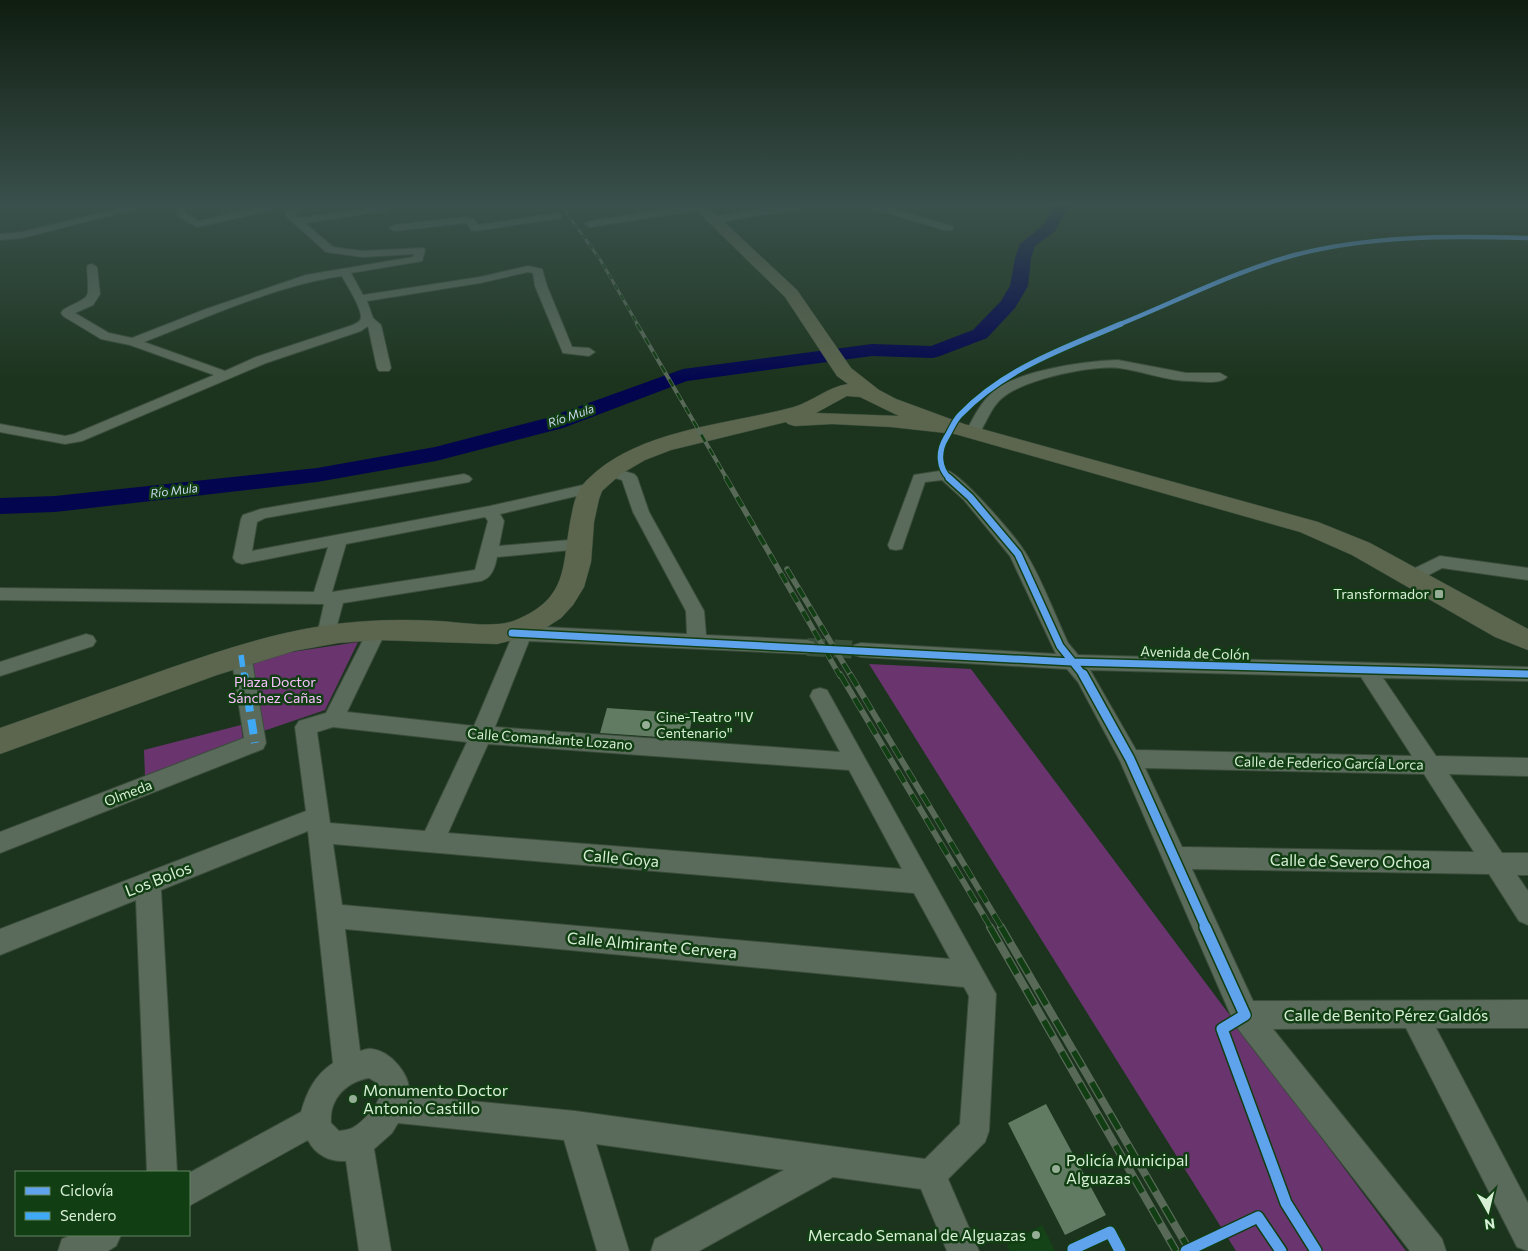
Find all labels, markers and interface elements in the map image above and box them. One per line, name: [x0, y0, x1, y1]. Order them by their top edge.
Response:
water label: Río Mula: [546, 401, 596, 429]
water label: Río Mula: [149, 480, 199, 500]
place label: Transformador: [1333, 585, 1429, 602]
marker: Transformador: [1433, 588, 1445, 600]
street label: Avenida de Colón: [1140, 642, 1250, 663]
park label: Plaza Doctor Sánchez Cañas: [228, 673, 322, 706]
place label: Cine-Teatro ''IV Centenario'': [656, 708, 754, 741]
marker: Cine-Teatro ''IV Centenario'': [640, 719, 652, 731]
street label: Calle Comandante Lozano: [467, 724, 633, 753]
street label: Calle de Federico García Lorca: [1234, 752, 1424, 773]
street label: Olmeda: [101, 776, 154, 809]
street label: Calle Goya: [582, 845, 660, 870]
street label: Calle de Severo Ochoa: [1270, 850, 1430, 871]
street label: Los Bolos: [122, 857, 194, 900]
street label: Calle Almirante Cervera: [566, 928, 738, 961]
street label: Calle de Benito Pérez Galdós: [1284, 1005, 1488, 1024]
place label: Monumento Doctor Antonio Castillo: [363, 1080, 509, 1117]
marker: Monumento Doctor Antonio Castillo: [347, 1093, 359, 1105]
place label: Policía Municipal Alguazas: [1066, 1150, 1188, 1187]
marker: Policía Municipal Alguazas: [1050, 1163, 1062, 1175]
legend: [15, 1171, 190, 1236]
text: Ciclovía: [60, 1181, 113, 1199]
north arrow: [1463, 1186, 1513, 1236]
text: Sendero: [60, 1206, 117, 1224]
text: N: [1483, 1215, 1496, 1234]
place label: Mercado Semanal de Alguazas: [808, 1225, 1026, 1244]
marker: Mercado Semanal de Alguazas: [1030, 1229, 1042, 1241]

